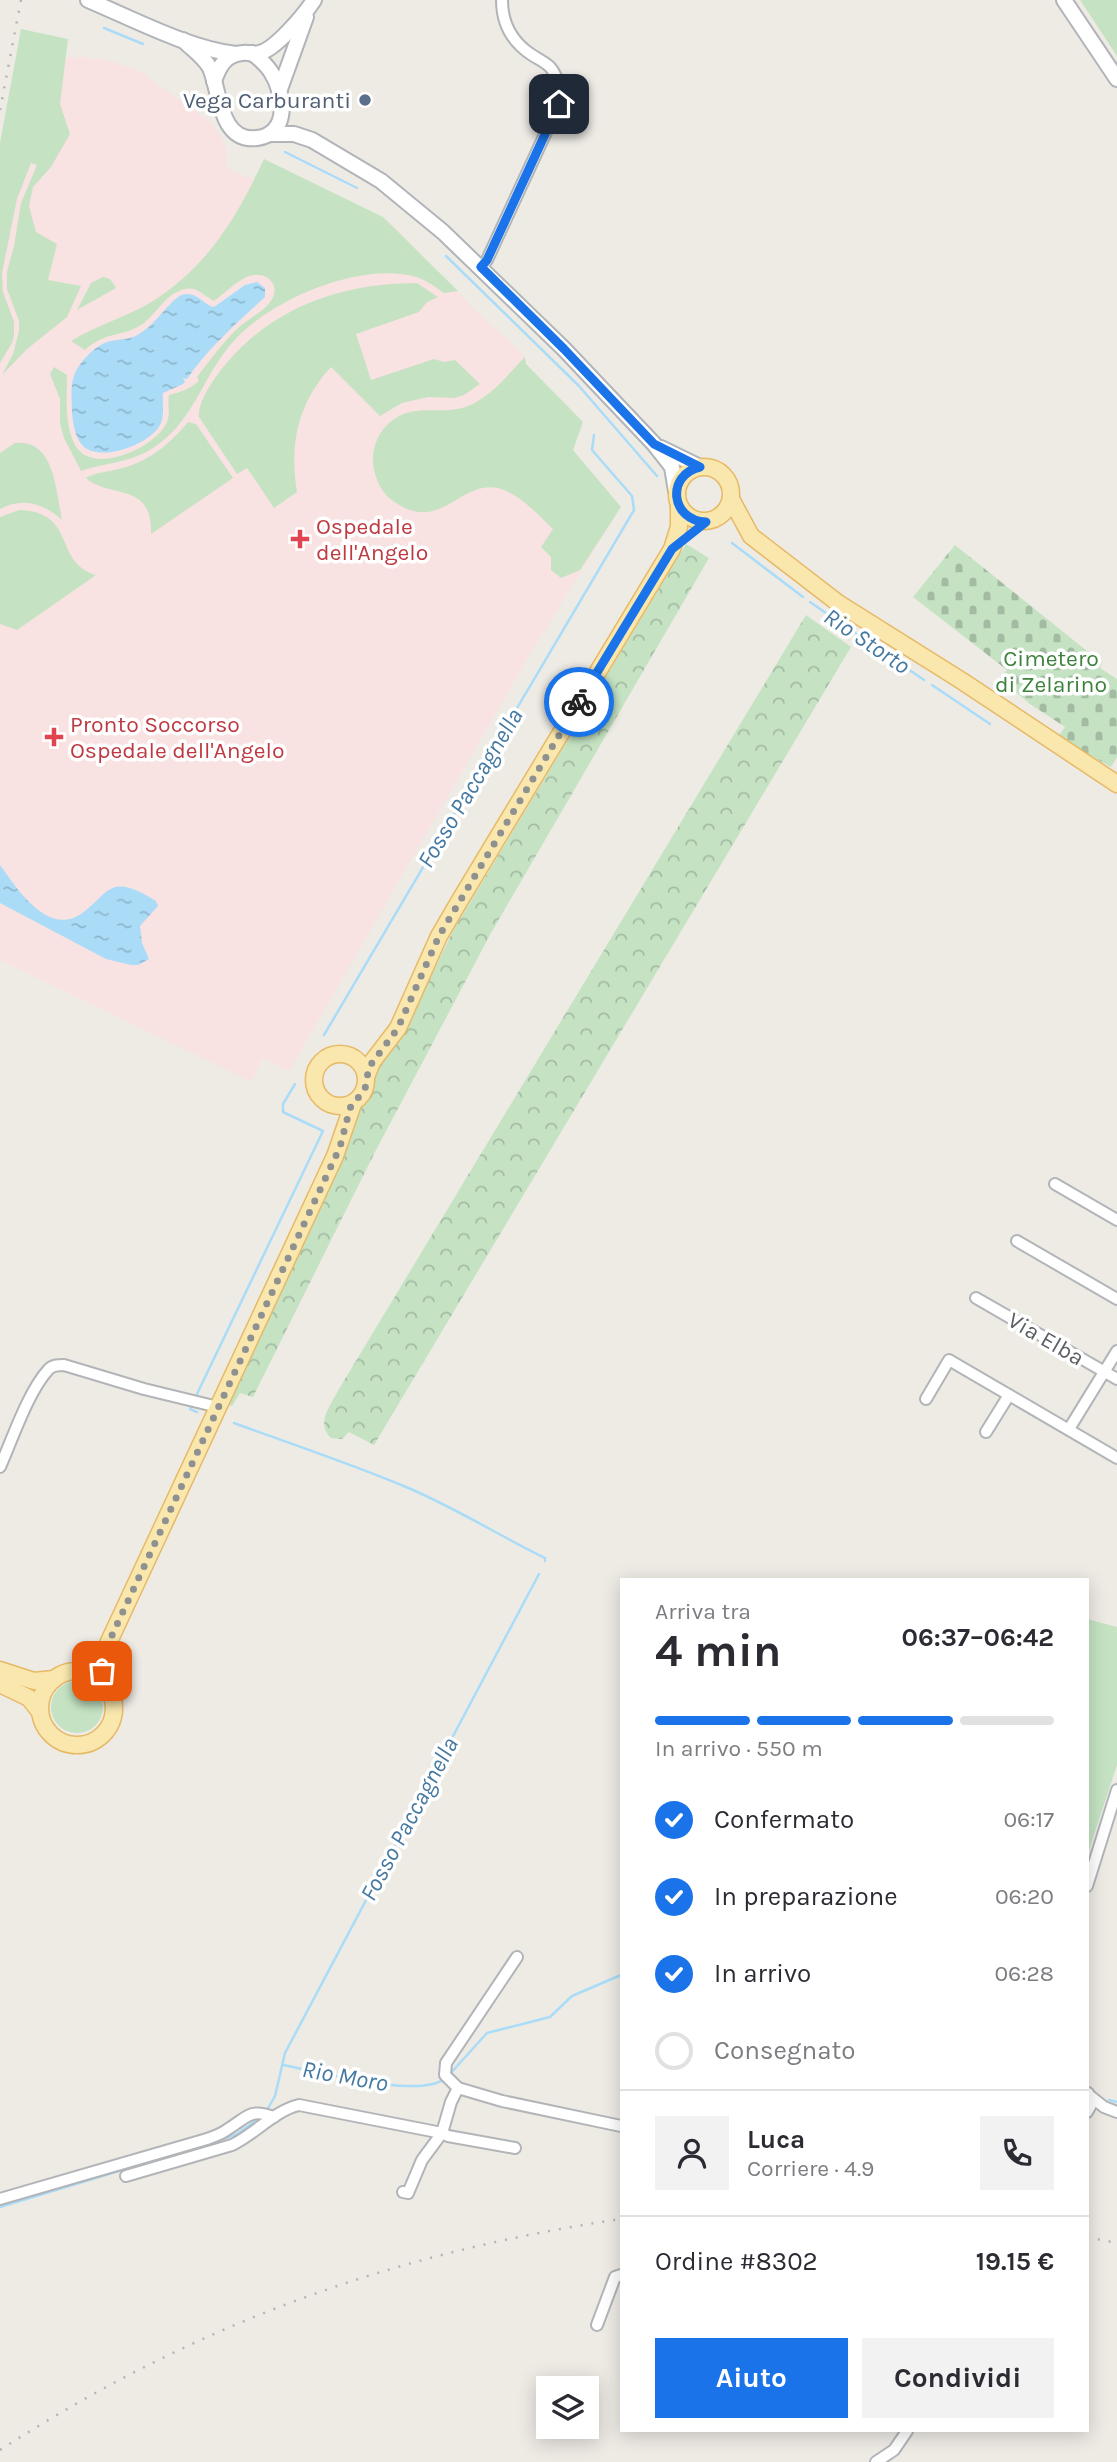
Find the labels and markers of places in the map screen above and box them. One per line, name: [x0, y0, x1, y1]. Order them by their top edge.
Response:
pin: [529, 74, 589, 134]
place label: Vega Carburanti: [183, 87, 351, 114]
marker: Vega Carburanti: [357, 92, 373, 108]
place label: Ospedale dell'Angelo: [316, 513, 428, 566]
marker: Ospedale dell'Angelo: [290, 529, 310, 549]
place label: Pronto Soccorso Ospedale dell'Angelo: [70, 711, 285, 764]
marker: Pronto Soccorso Ospedale dell'Angelo: [44, 727, 64, 747]
pin: [72, 1641, 132, 1701]

